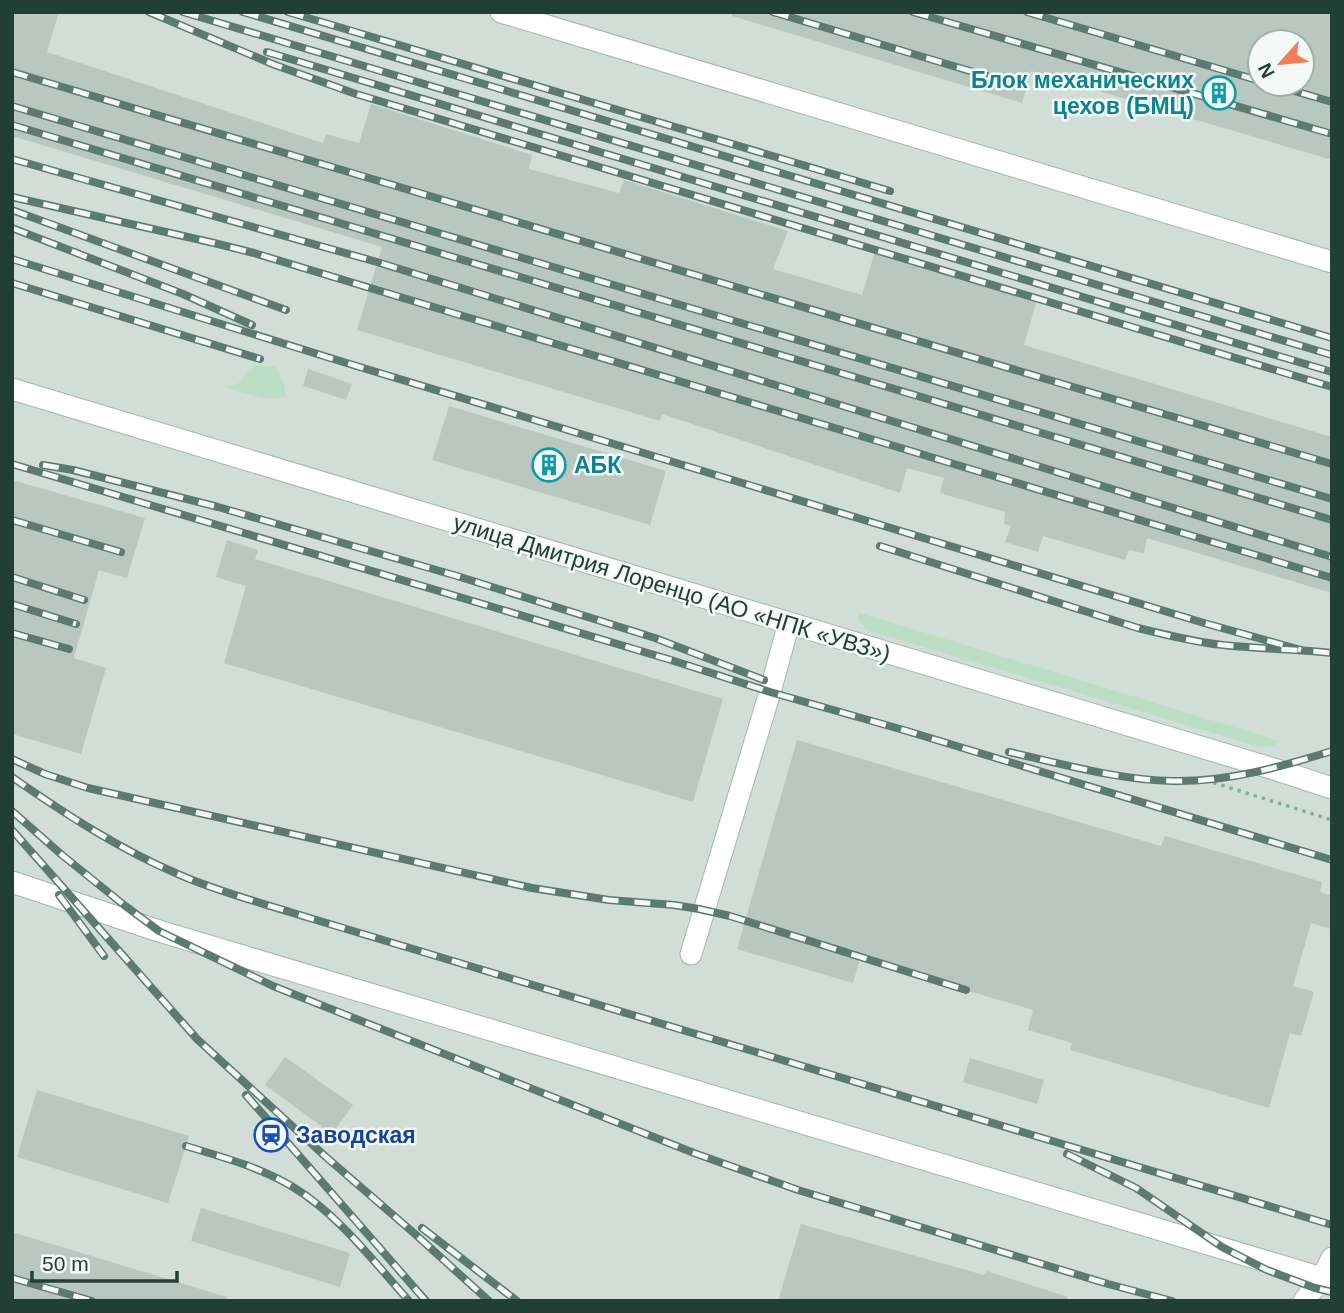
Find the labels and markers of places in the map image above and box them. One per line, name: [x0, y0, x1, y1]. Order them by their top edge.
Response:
place label: Блок механических цехов (БМЦ): [971, 67, 1194, 119]
building icon: Блок механических цехов (БМЦ): [1200, 74, 1238, 112]
building icon: АБК: [530, 446, 568, 484]
place label: АБК: [574, 452, 622, 478]
station icon: Заводская: [252, 1116, 290, 1154]
place label: Заводская: [296, 1122, 416, 1148]

